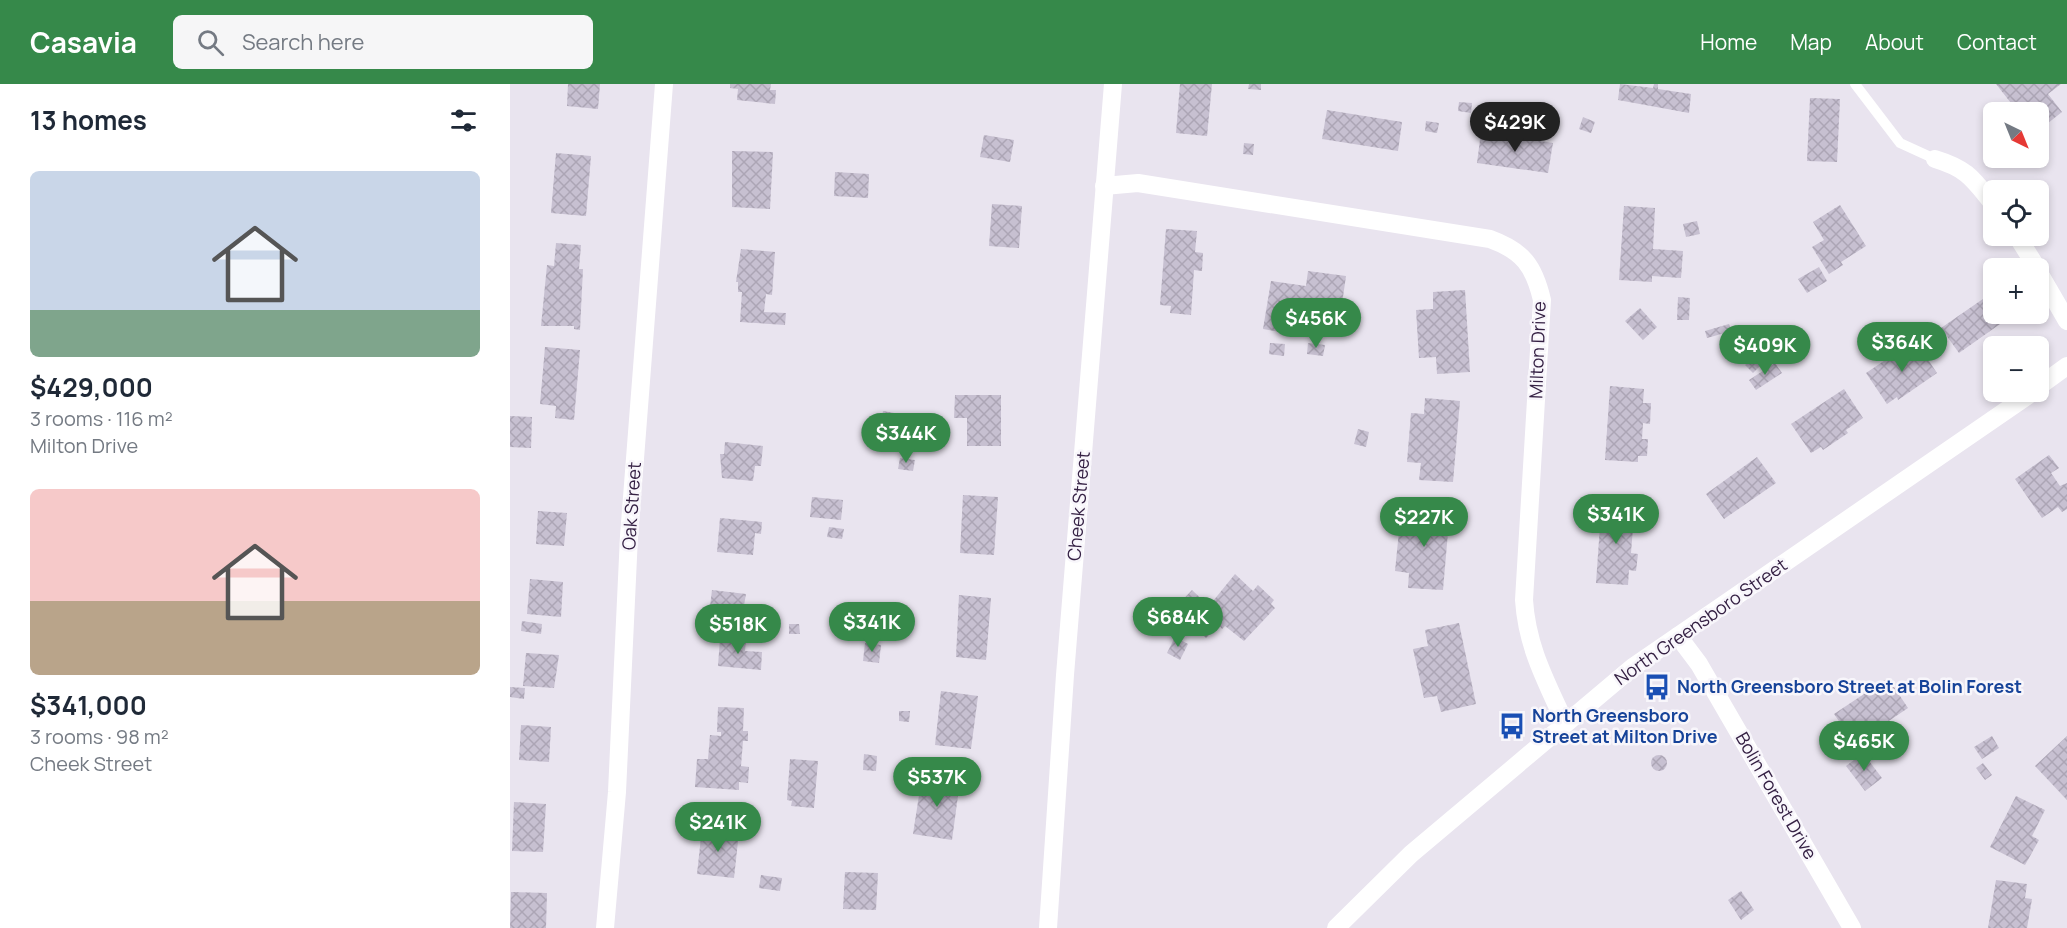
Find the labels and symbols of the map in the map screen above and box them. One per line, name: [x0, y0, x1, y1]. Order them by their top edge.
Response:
pin: $429K: [1473, 102, 1557, 153]
north arrow: [1983, 102, 2049, 168]
pin: $456K: [1274, 298, 1358, 349]
street label: Milton Drive: [1523, 301, 1551, 399]
pin: $364K: [1860, 322, 1944, 373]
pin: $409K: [1723, 325, 1807, 376]
pin: $344K: [864, 413, 948, 464]
street label: Cheek Street: [1061, 450, 1095, 562]
street label: Oak Street: [616, 461, 646, 551]
pin: $341K: [1574, 494, 1658, 545]
pin: $227K: [1382, 497, 1466, 548]
street label: North Greensboro Street: [1609, 552, 1792, 690]
pin: $684K: [1136, 597, 1220, 648]
pin: $341K: [830, 602, 914, 653]
pin: $518K: [696, 604, 780, 655]
bus stop icon: North Greensboro Street at Bolin Forest: [1642, 672, 1672, 702]
place label: North Greensboro Street at Bolin Forest: [1677, 674, 2022, 698]
place label: North Greensboro Street at Milton Drive: [1532, 703, 1718, 748]
bus stop icon: North Greensboro Street at Milton Drive: [1497, 711, 1527, 741]
pin: $465K: [1822, 721, 1906, 772]
street label: Bolin Forest Drive: [1731, 728, 1823, 863]
pin: $537K: [895, 757, 979, 808]
pin: $241K: [676, 802, 760, 853]

